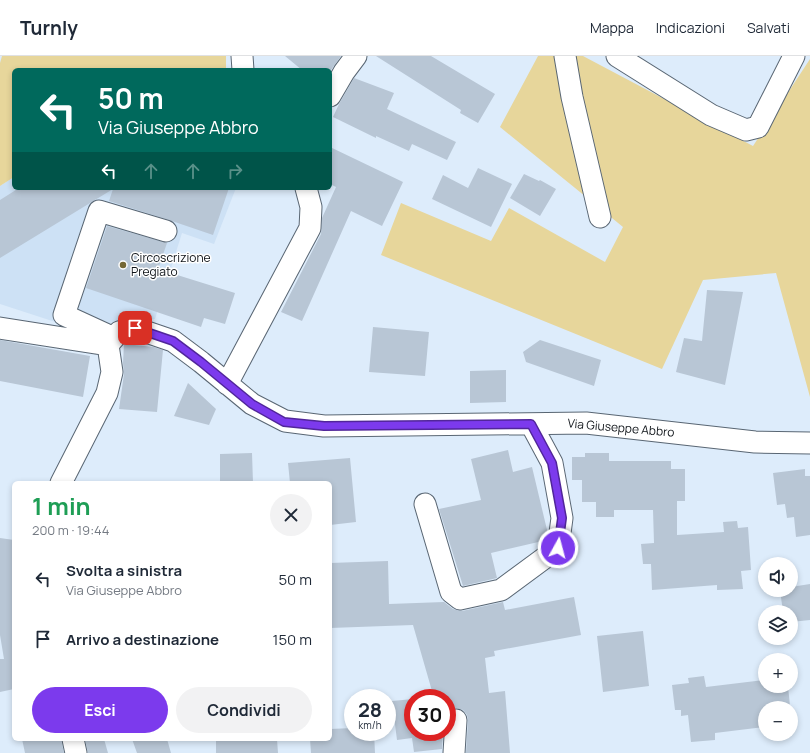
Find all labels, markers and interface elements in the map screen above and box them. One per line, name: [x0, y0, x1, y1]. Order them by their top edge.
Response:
text: Turnly: [20, 15, 78, 41]
text: Mappa: [590, 18, 634, 37]
text: Indicazioni: [656, 18, 725, 37]
text: Salvati: [747, 18, 790, 37]
text: 50 m: [98, 79, 164, 117]
icon: left: [32, 84, 84, 136]
text: Via Giuseppe Abbro: [98, 115, 259, 139]
icon: left: [98, 160, 120, 182]
icon: ahead: [140, 160, 162, 182]
icon: ahead: [182, 160, 204, 182]
icon: right: [224, 160, 246, 182]
place label: Circoscrizione Pregiato: [131, 249, 211, 280]
marker: Circoscrizione Pregiato: [118, 260, 128, 270]
pin: [118, 311, 152, 345]
icon: arrive: [124, 317, 146, 339]
street label: Via Giuseppe Abbro: [567, 414, 675, 441]
text: 1 min: [32, 489, 91, 522]
button: close: [270, 494, 312, 536]
text: 200 m · 19:44: [32, 521, 110, 539]
position arrow: [537, 527, 579, 569]
map controls: [758, 557, 798, 741]
button: sound: [758, 557, 798, 597]
text: Svolta a sinistra: [66, 560, 182, 581]
icon: left: [32, 568, 54, 590]
text: 50 m: [278, 569, 312, 590]
text: Via Giuseppe Abbro: [66, 581, 182, 599]
button: layers: [758, 605, 798, 645]
icon: arrive: [32, 628, 54, 650]
text: Arrivo a destinazione: [66, 629, 219, 650]
text: 150 m: [273, 629, 312, 650]
button: +: [758, 653, 798, 693]
button: Esci: [32, 687, 168, 733]
button: Condividi: [176, 687, 312, 733]
speed limit sign: 30: [404, 689, 456, 741]
text: 28: [358, 696, 382, 723]
button: −: [758, 701, 798, 741]
text: km/h: [358, 718, 382, 732]

